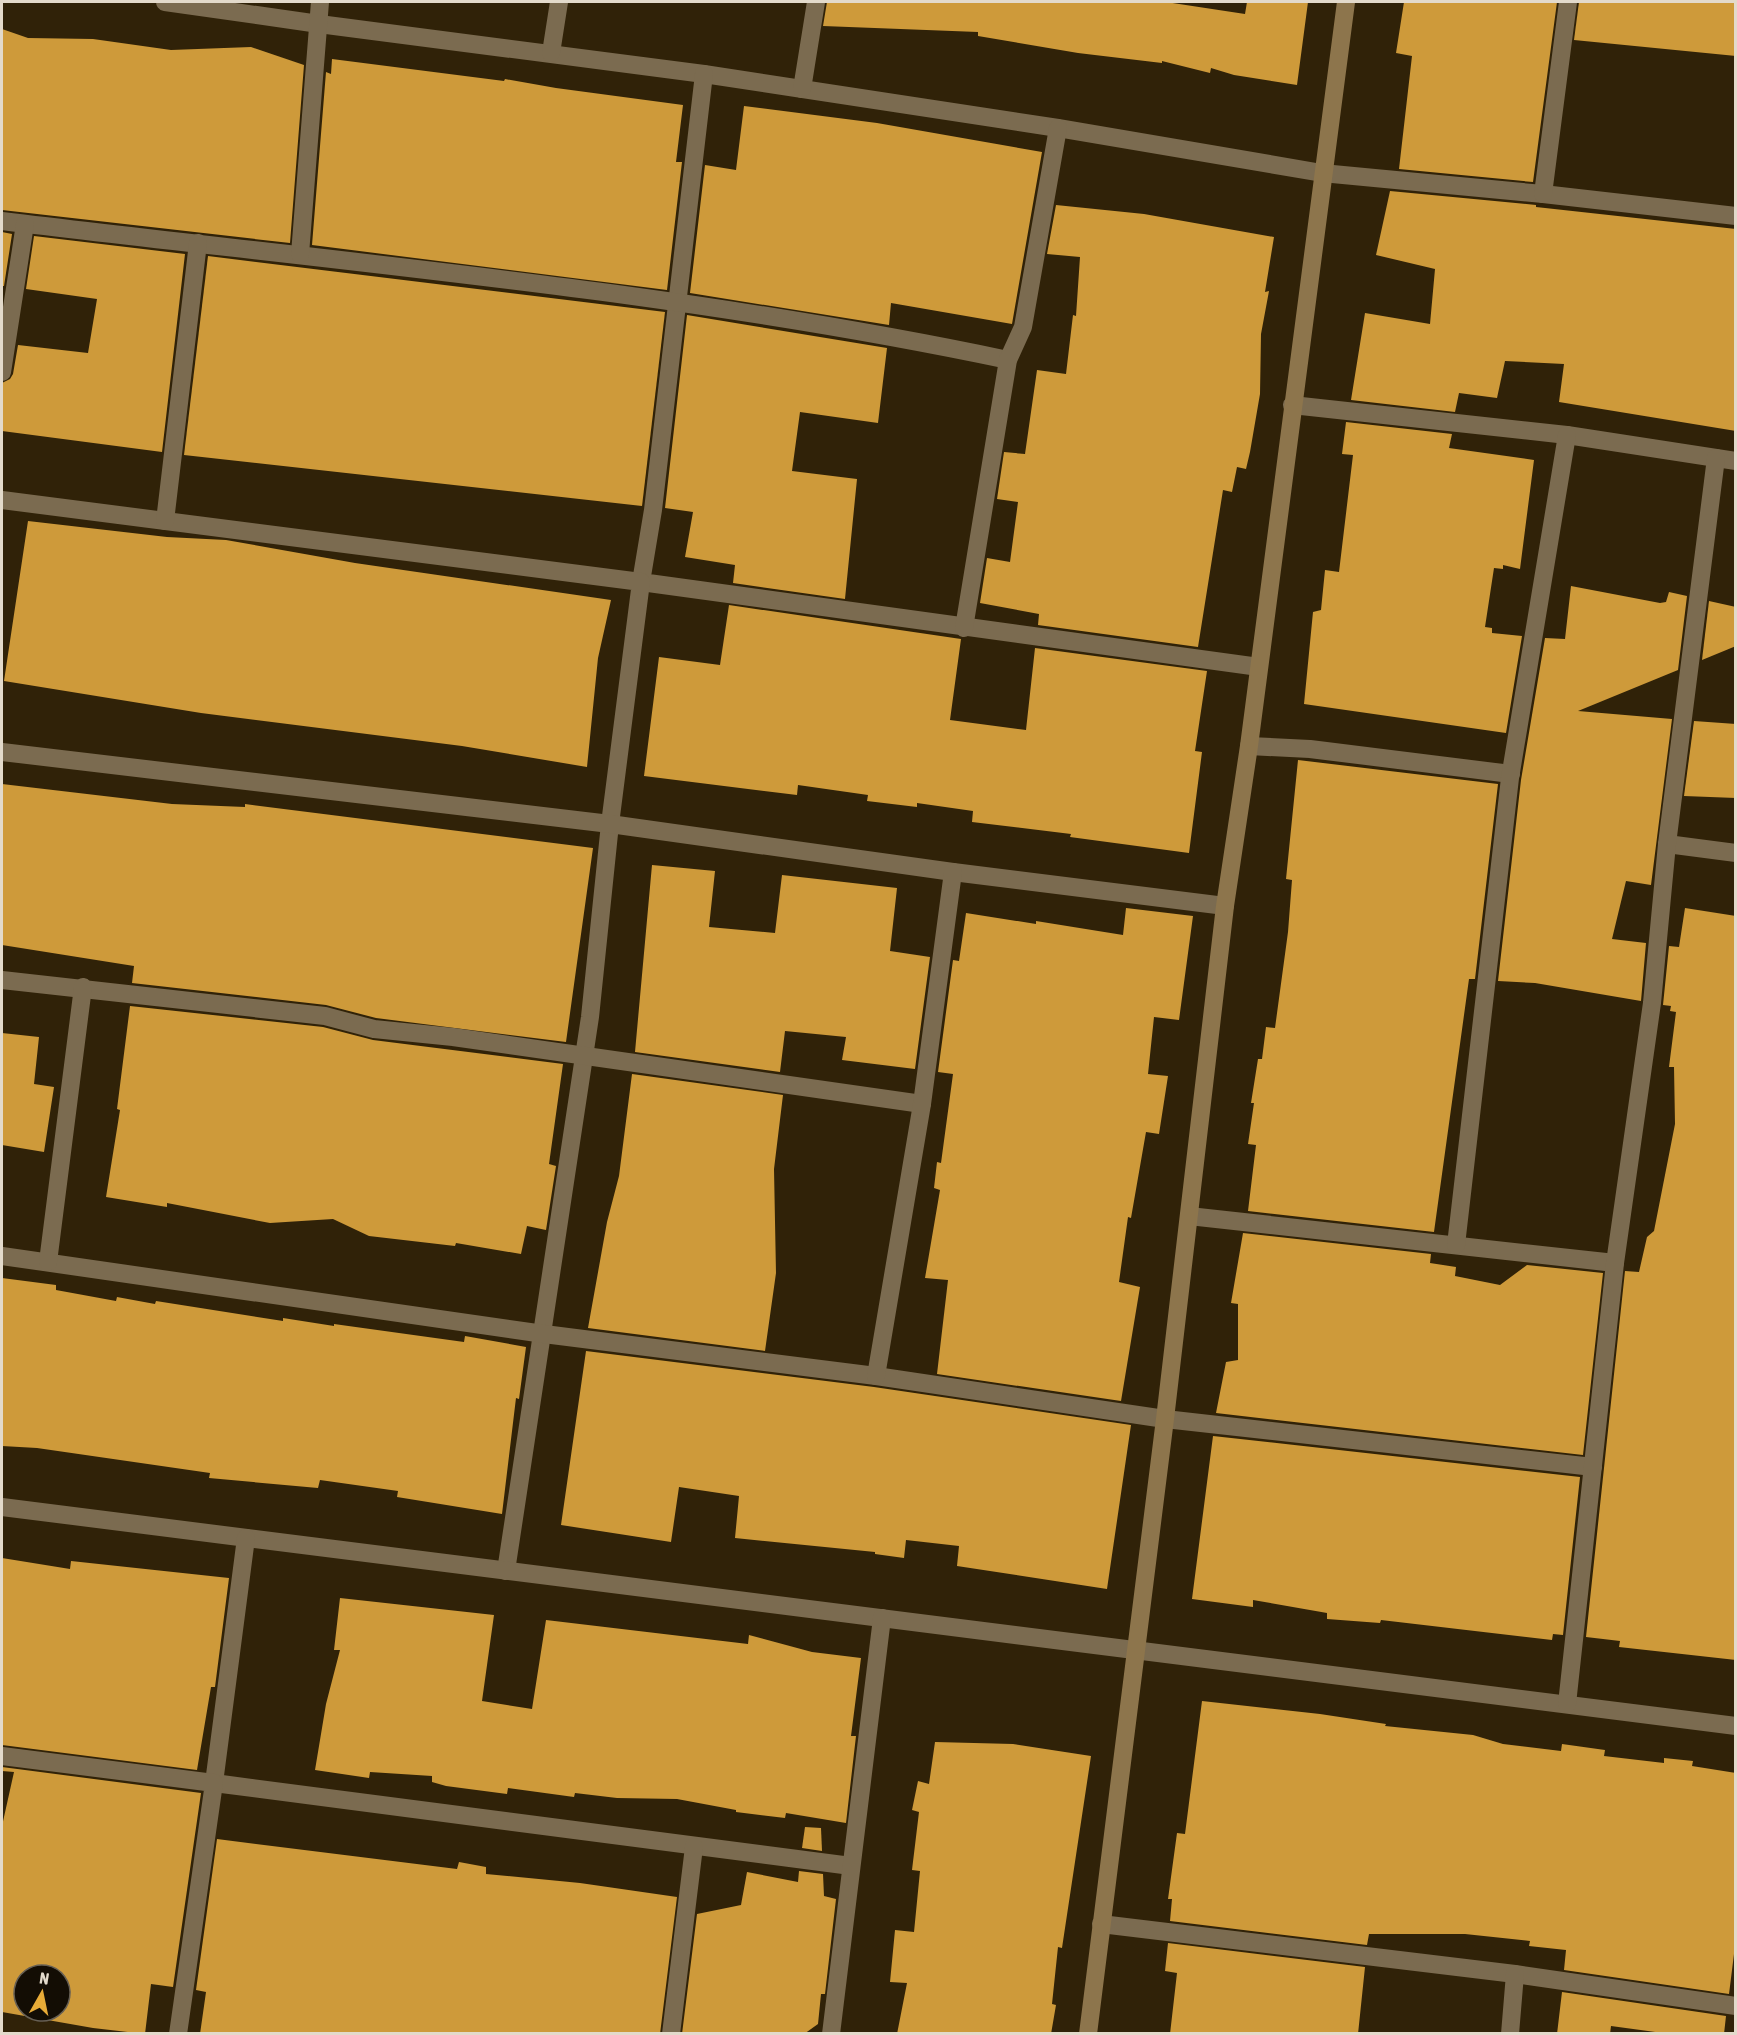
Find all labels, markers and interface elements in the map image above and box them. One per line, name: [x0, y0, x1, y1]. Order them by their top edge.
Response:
north arrow: [12, 1963, 72, 2023]
text: N: [38, 1969, 50, 1988]

